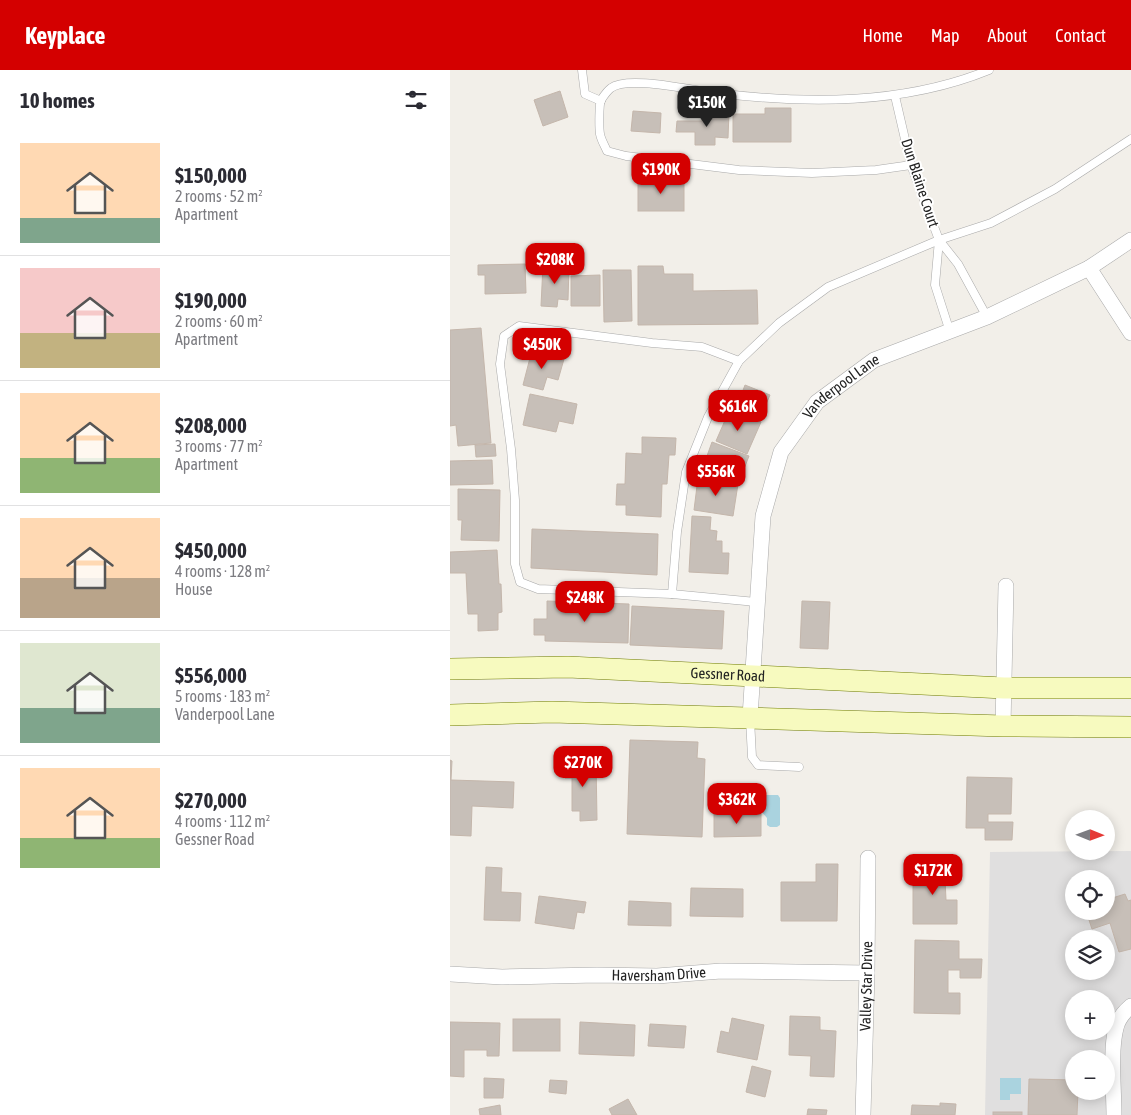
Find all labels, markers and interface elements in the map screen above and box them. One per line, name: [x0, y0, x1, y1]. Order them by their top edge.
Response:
text: Keyplace: [25, 22, 106, 49]
text: Home: [863, 25, 903, 46]
text: Map: [931, 25, 960, 46]
text: About: [988, 25, 1027, 46]
text: Contact: [1055, 25, 1106, 46]
pin: $150K: [672, 85, 742, 128]
icon: filters: [402, 86, 430, 114]
text: 10 homes: [20, 88, 95, 112]
text: $150K: [688, 93, 726, 111]
street label: Dun Blaine Court: [898, 136, 943, 229]
pin: $190K: [626, 152, 696, 195]
text: $190K: [642, 160, 680, 178]
icon: home: [60, 163, 120, 223]
text: $150,000: [175, 163, 247, 187]
text: 2 rooms · 52 m²: [175, 187, 263, 205]
text: Apartment: [175, 205, 238, 223]
pin: $208K: [520, 242, 590, 285]
text: $208K: [536, 250, 574, 268]
icon: home: [60, 288, 120, 348]
text: $190,000: [175, 288, 247, 312]
text: 2 rooms · 60 m²: [175, 312, 263, 330]
pin: $450K: [507, 328, 577, 370]
text: Apartment: [175, 330, 238, 348]
text: $450K: [523, 335, 561, 353]
street label: Vanderpool Lane: [799, 350, 881, 422]
pin: $616K: [703, 390, 773, 432]
text: $616K: [719, 397, 757, 415]
icon: home: [60, 413, 120, 473]
text: $208,000: [175, 413, 247, 437]
text: 3 rooms · 77 m²: [175, 437, 263, 455]
pin: $556K: [681, 454, 751, 497]
text: Apartment: [175, 455, 238, 473]
text: $556K: [697, 462, 735, 480]
icon: home: [60, 538, 120, 598]
text: $450,000: [175, 538, 247, 562]
text: 4 rooms · 128 m²: [175, 562, 270, 580]
text: House: [175, 580, 212, 598]
pin: $248K: [550, 580, 620, 623]
text: $248K: [566, 588, 604, 606]
icon: home: [60, 663, 120, 723]
text: $556,000: [175, 663, 247, 687]
street label: Gessner Road: [690, 664, 766, 684]
text: 5 rooms · 183 m²: [175, 687, 270, 705]
text: Vanderpool Lane: [175, 705, 275, 723]
pin: $270K: [548, 746, 618, 788]
text: $270K: [564, 753, 602, 771]
pin: $362K: [702, 782, 772, 825]
icon: home: [60, 788, 120, 848]
text: $270,000: [175, 788, 247, 812]
text: $362K: [718, 790, 756, 808]
north arrow: [1065, 810, 1115, 860]
map controls: [1065, 810, 1115, 1100]
text: 4 rooms · 112 m²: [175, 812, 270, 830]
text: Gessner Road: [175, 830, 255, 848]
pin: $172K: [898, 854, 968, 896]
text: $172K: [914, 861, 952, 879]
button: locate: [1065, 870, 1115, 920]
button: layers: [1065, 930, 1115, 980]
street label: Valley Star Drive: [856, 941, 875, 1031]
street label: Haversham Drive: [611, 963, 707, 984]
button: +: [1065, 990, 1115, 1040]
button: −: [1065, 1050, 1115, 1100]

